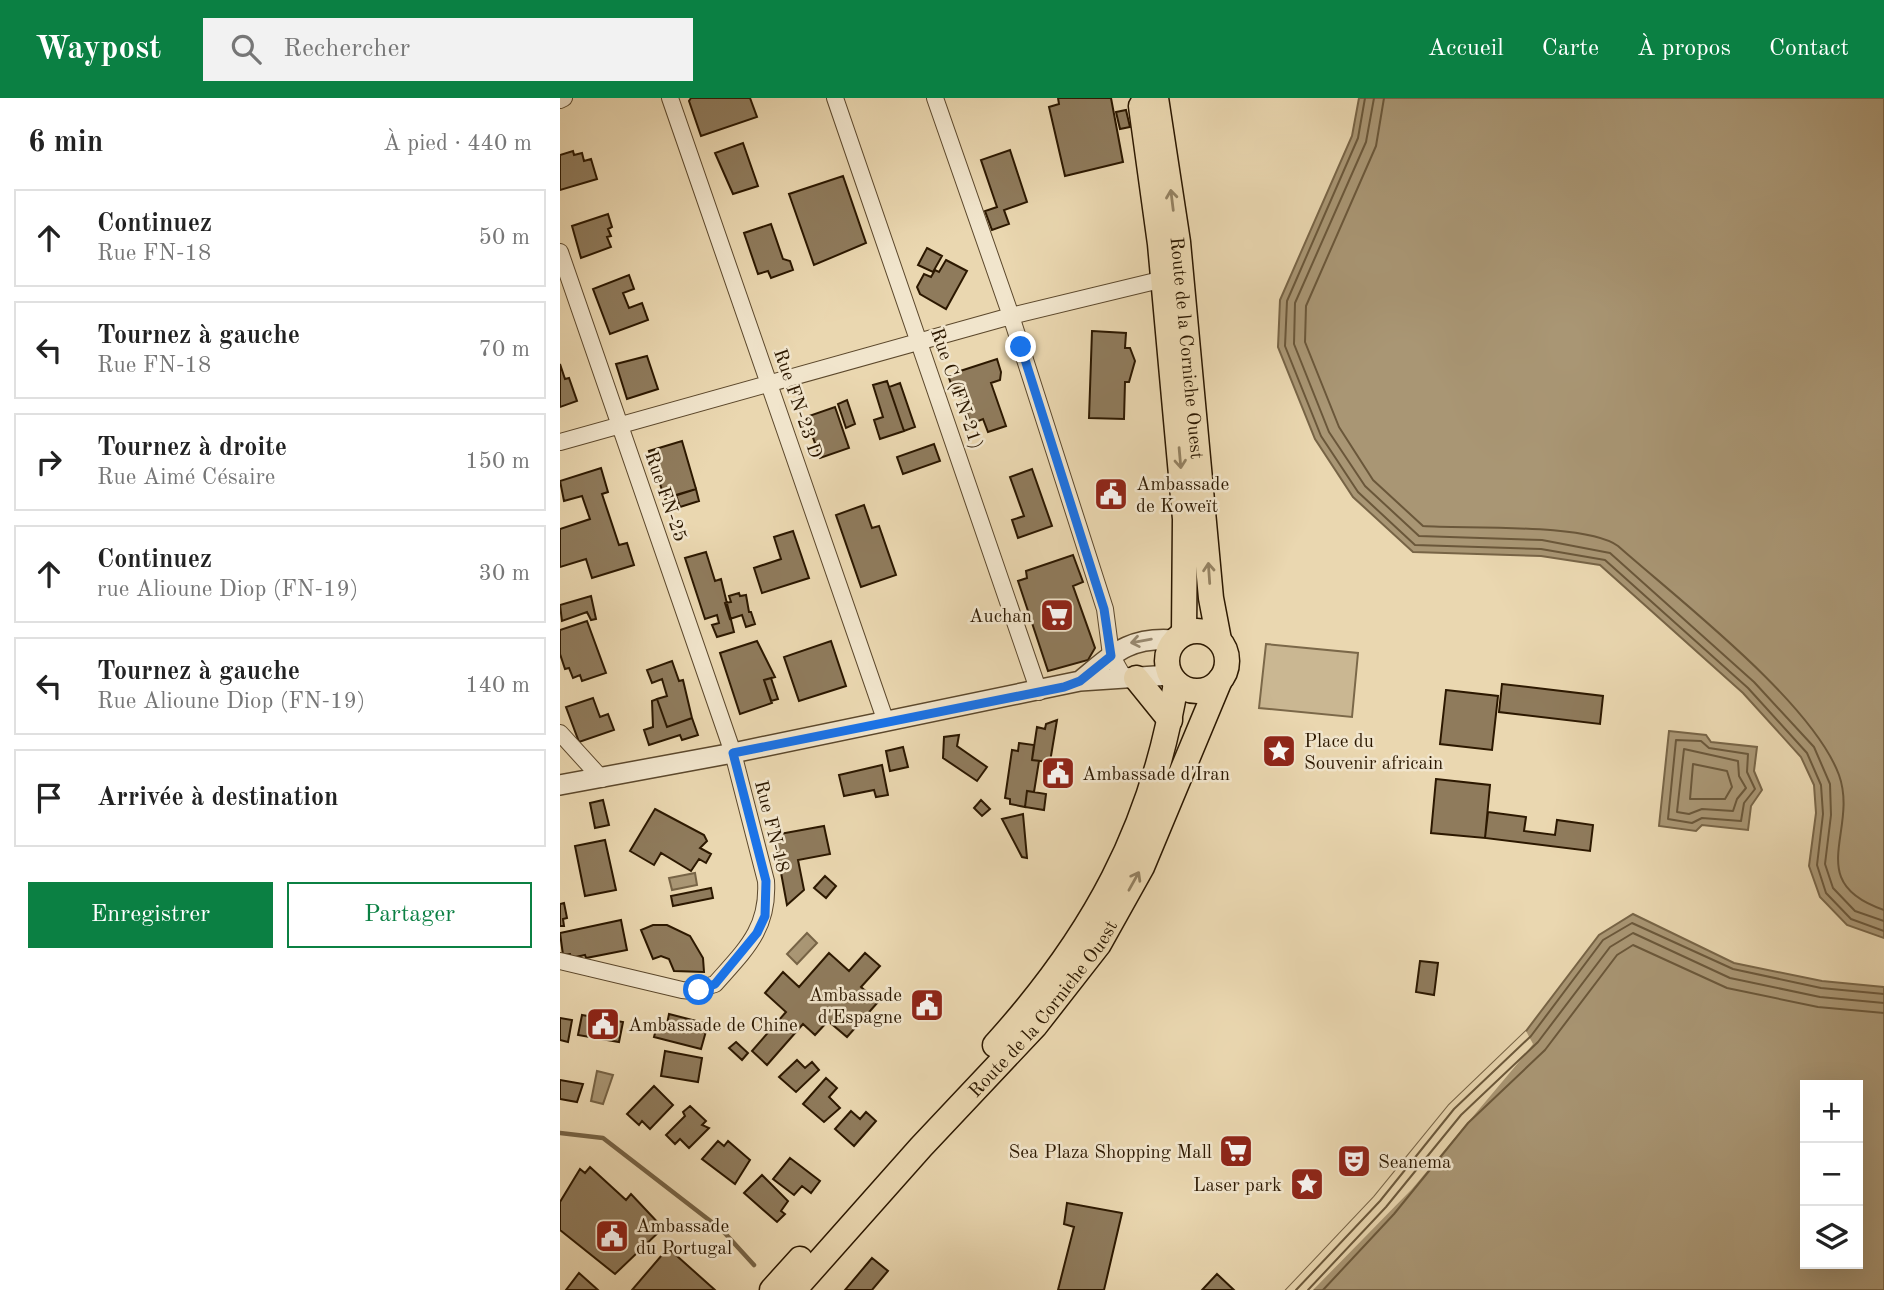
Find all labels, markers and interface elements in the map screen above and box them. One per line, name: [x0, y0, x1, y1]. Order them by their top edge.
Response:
search box: [203, 18, 693, 81]
icon: search: [227, 30, 265, 68]
text: Waypost: [35, 33, 161, 66]
text: Rechercher: [283, 36, 410, 62]
text: Accueil: [1428, 37, 1504, 61]
text: Carte: [1542, 37, 1599, 61]
text: À propos: [1637, 37, 1731, 61]
text: Contact: [1769, 37, 1849, 61]
text: 6 min: [28, 128, 103, 158]
text: À pied · 440 m: [383, 132, 532, 155]
one-way arrow: [1166, 189, 1179, 212]
text: Continuez: [97, 211, 212, 237]
icon: ahead: [30, 219, 68, 257]
text: 50 m: [479, 226, 530, 249]
street label: Route de la Corniche Ouest: [1166, 236, 1205, 460]
text: Rue FN-18: [97, 242, 211, 265]
text: Tournez à gauche: [97, 323, 300, 349]
street label: Rue C (FN-21): [926, 326, 986, 452]
icon: left: [30, 331, 68, 369]
route end: [1005, 331, 1036, 362]
text: 70 m: [479, 338, 530, 361]
street label: Rue FN-23 D: [769, 347, 824, 461]
text: Rue FN-18: [97, 354, 211, 377]
text: Tournez à droite: [97, 435, 287, 461]
icon: right: [30, 443, 68, 481]
one-way arrow: [1174, 446, 1187, 469]
street label: Rue FN-25: [640, 449, 689, 545]
text: 150 m: [465, 450, 530, 473]
text: Rue Aimé Césaire: [97, 466, 275, 489]
public building icon: Ambassade de Koweït: [1092, 475, 1130, 513]
place label: Ambassade de Koweït: [1136, 476, 1229, 517]
text: Continuez: [97, 547, 212, 573]
icon: ahead: [30, 555, 68, 593]
text: 30 m: [479, 562, 530, 585]
one-way arrow: [1202, 562, 1215, 584]
text: rue Alioune Diop (FN-19): [97, 578, 358, 601]
supermarket icon: Auchan: [1038, 596, 1076, 634]
place label: Auchan: [969, 608, 1032, 627]
one-way arrow: [1130, 635, 1153, 648]
text: Tournez à gauche: [97, 659, 300, 685]
icon: left: [30, 667, 68, 705]
text: 140 m: [465, 674, 530, 697]
text: Rue Alioune Diop (FN-19): [97, 690, 365, 713]
place icon: Place du Souvenir africain: [1260, 732, 1298, 770]
place label: Place du Souvenir africain: [1304, 733, 1443, 774]
public building icon: Ambassade d'Iran: [1039, 754, 1077, 792]
place label: Ambassade d'Iran: [1082, 766, 1230, 785]
icon: arrive: [30, 779, 68, 817]
street label: Rue FN-18: [750, 779, 791, 875]
text: Arrivée à destination: [97, 785, 339, 811]
one-way arrow: [1128, 871, 1141, 892]
button: Enregistrer: [28, 882, 273, 948]
button: Partager: [287, 882, 532, 948]
street label: Route de la Corniche Ouest: [966, 918, 1122, 1102]
route start: [683, 974, 714, 1005]
public building icon: Ambassade d'Espagne: [908, 986, 946, 1024]
place label: Ambassade d'Espagne: [809, 987, 902, 1028]
public building icon: Ambassade de Chine: [584, 1005, 622, 1043]
place label: Ambassade de Chine: [628, 1017, 798, 1036]
map controls: [1800, 1080, 1863, 1269]
button: +: [1800, 1080, 1863, 1143]
supermarket icon: Sea Plaza Shopping Mall: [1217, 1132, 1255, 1170]
theatre icon: Seanema: [1335, 1142, 1373, 1180]
button: −: [1800, 1143, 1863, 1206]
place label: Sea Plaza Shopping Mall: [1009, 1144, 1212, 1163]
place label: Seanema: [1378, 1154, 1452, 1173]
place icon: Laser park: [1288, 1165, 1326, 1203]
place label: Laser park: [1193, 1177, 1282, 1196]
button: layers: [1800, 1206, 1863, 1269]
public building icon: Ambassade du Portugal: [593, 1217, 631, 1255]
place label: Ambassade du Portugal: [636, 1218, 732, 1259]

